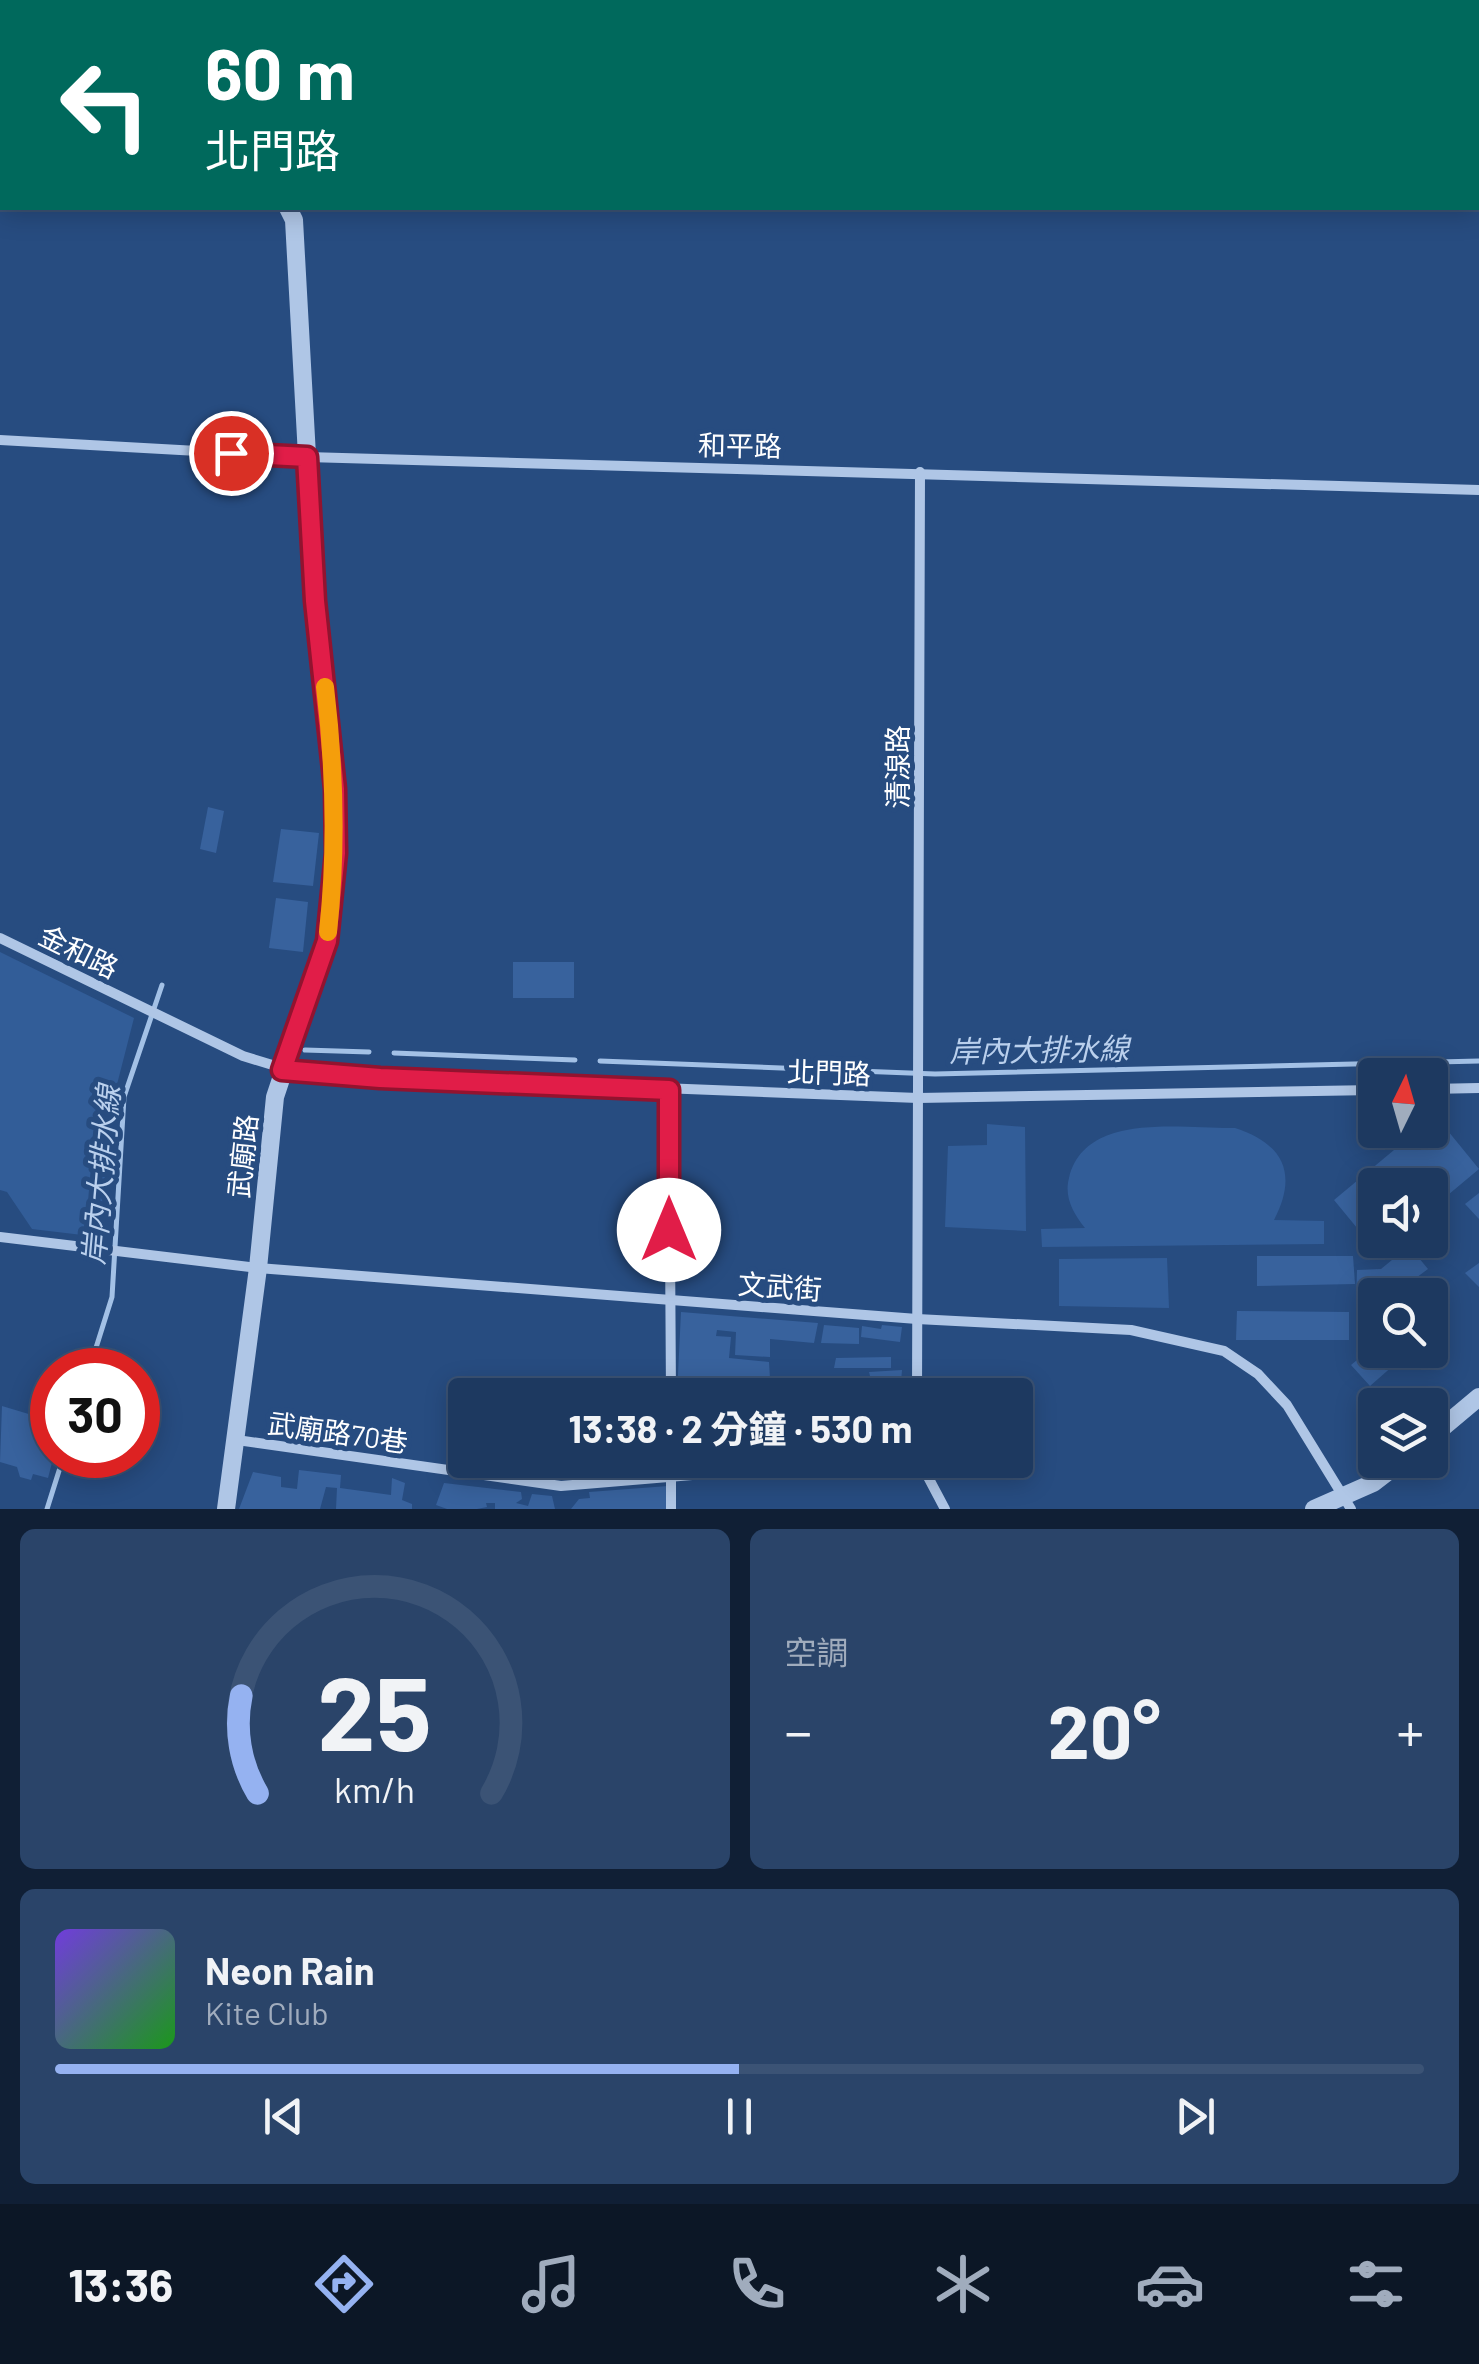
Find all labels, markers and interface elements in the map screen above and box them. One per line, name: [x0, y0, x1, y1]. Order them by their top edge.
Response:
text: 60 m: [205, 30, 355, 114]
icon: left: [40, 40, 170, 170]
text: 北門路: [205, 122, 340, 176]
pin: [189, 411, 274, 496]
icon: arrive: [204, 426, 259, 481]
street label: 和平路: [698, 427, 782, 463]
street label: 清湶路: [880, 725, 914, 809]
street label: 金和路: [34, 917, 124, 985]
water label: 岸內大排水線: [949, 1029, 1132, 1069]
street label: 北門路: [786, 1054, 872, 1090]
north arrow: [1358, 1058, 1448, 1148]
map controls: [1358, 1058, 1448, 1478]
water label: 岸內大排水線: [74, 1081, 126, 1266]
street label: 武廟路: [221, 1112, 263, 1200]
button: sound: [1358, 1168, 1448, 1258]
position arrow: [617, 1178, 721, 1282]
street label: 文武街: [737, 1266, 823, 1306]
button: search: [1358, 1278, 1448, 1368]
speed limit sign: 30: [30, 1348, 160, 1478]
button: layers: [1358, 1388, 1448, 1478]
street label: 武廟路70巷: [266, 1405, 410, 1459]
text: 13:38 · 2 分鐘 · 530 m: [568, 1405, 913, 1451]
text: 空調: [785, 1632, 849, 1670]
text: 25: [318, 1647, 432, 1772]
text: 20°: [1048, 1684, 1161, 1774]
text: −: [785, 1697, 812, 1763]
text: +: [1396, 1697, 1424, 1763]
text: km/h: [334, 1767, 415, 1810]
text: Neon Rain: [205, 1947, 374, 1993]
text: Kite Club: [205, 1993, 329, 2031]
icon: previous: [256, 2089, 311, 2144]
icon: pause: [712, 2089, 767, 2144]
icon: next: [1168, 2089, 1223, 2144]
icon: directions: [309, 2249, 379, 2319]
icon: music: [516, 2249, 586, 2319]
icon: phone: [722, 2249, 792, 2319]
icon: climate: [928, 2249, 998, 2319]
icon: car: [1135, 2249, 1205, 2319]
icon: filters: [1341, 2249, 1411, 2319]
text: 13:36: [68, 2257, 173, 2311]

